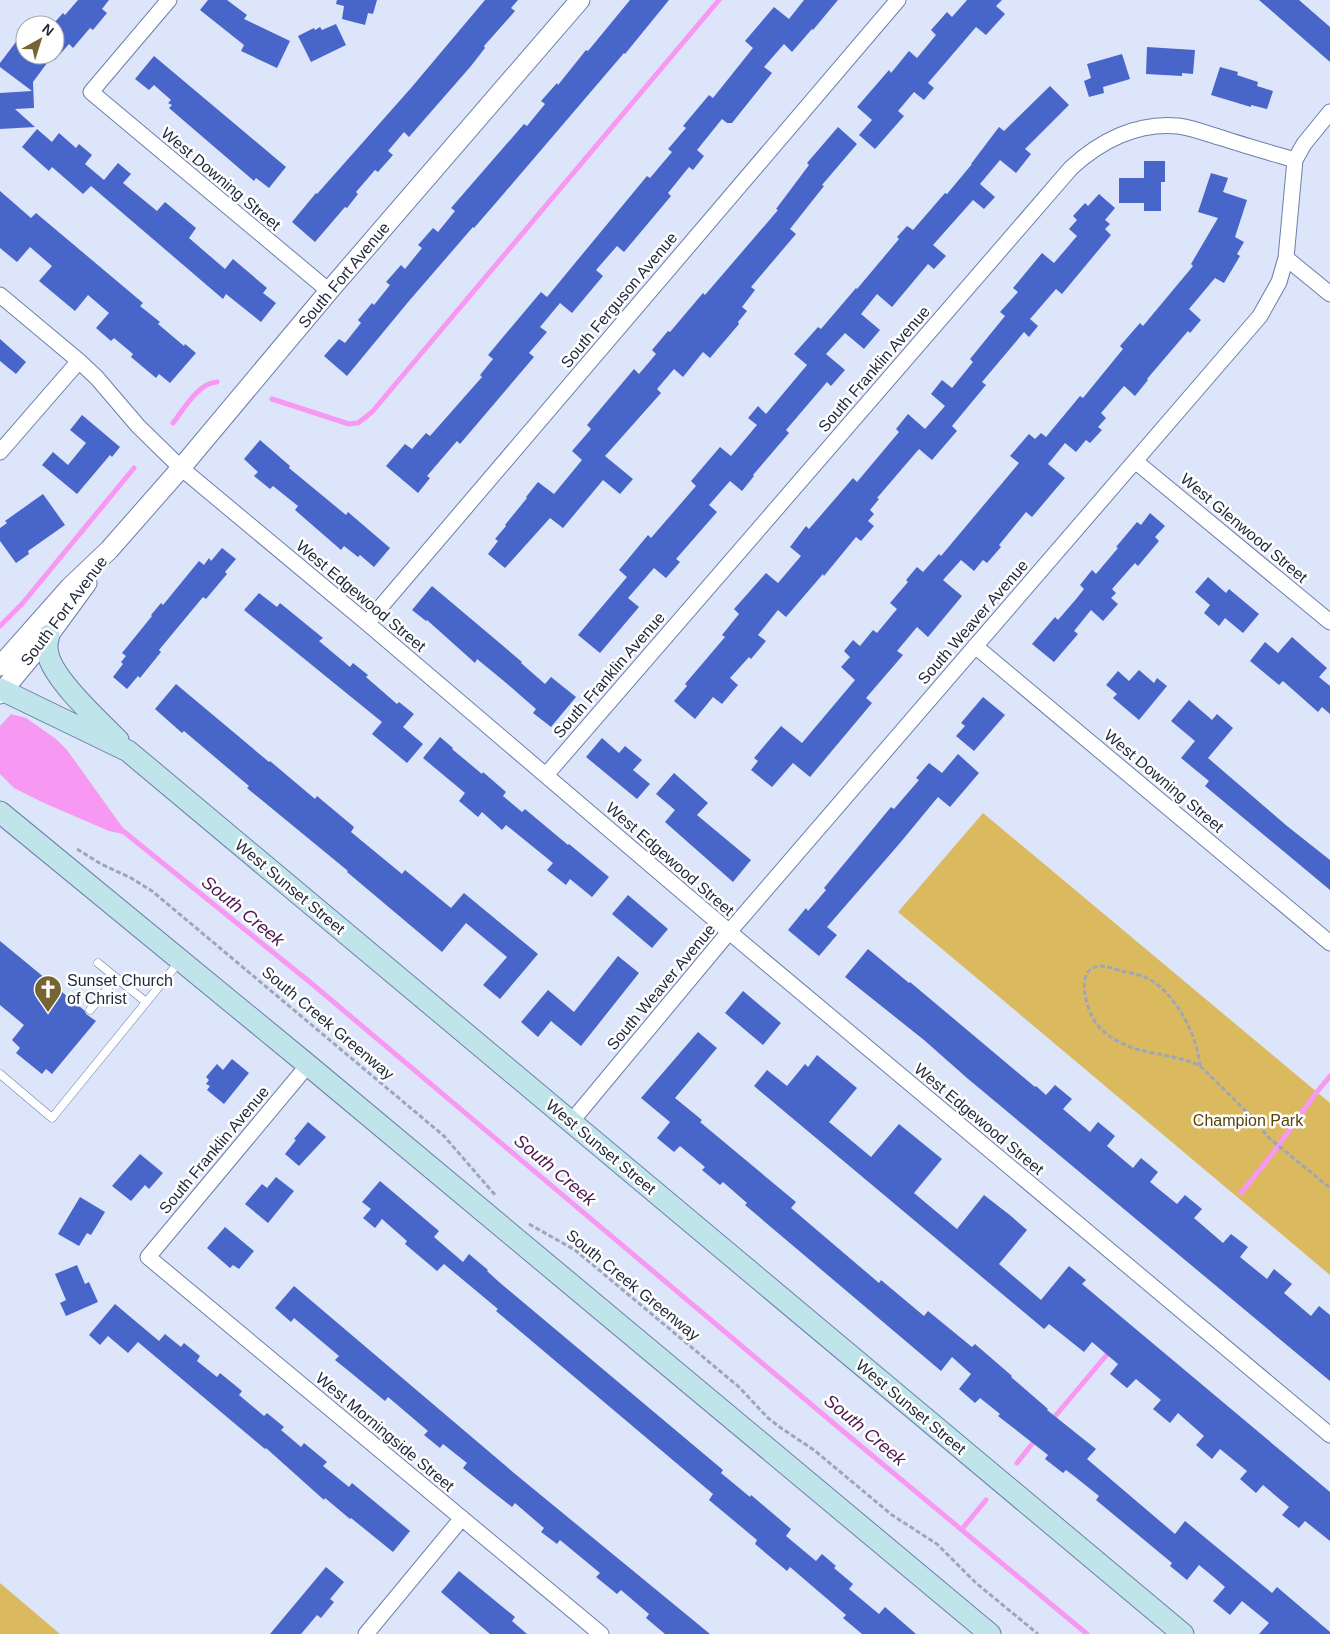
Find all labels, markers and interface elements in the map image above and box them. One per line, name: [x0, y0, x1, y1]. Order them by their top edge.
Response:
north arrow: [15, 15, 65, 65]
text: N: [39, 20, 57, 39]
street label: West Downing Street: [158, 124, 284, 234]
street label: South Fort Avenue: [295, 219, 393, 331]
street label: South Ferguson Avenue: [557, 229, 681, 371]
street label: South Franklin Avenue: [815, 303, 933, 435]
street label: West Glenwood Street: [1177, 470, 1311, 586]
street label: West Edgewood Street: [293, 537, 429, 655]
street label: South Fort Avenue: [17, 553, 111, 669]
street label: South Weaver Avenue: [915, 556, 1032, 687]
street label: South Franklin Avenue: [550, 609, 668, 741]
street label: West Downing Street: [1101, 726, 1227, 836]
street label: West Edgewood Street: [603, 799, 738, 919]
street label: West Sunset Street: [232, 836, 349, 938]
water label: South Creek: [198, 872, 289, 951]
street label: South Weaver Avenue: [604, 921, 719, 1053]
street label: South Creek Greenway: [259, 963, 397, 1083]
place label: Sunset Church of Christ: [67, 972, 173, 1007]
church icon: Sunset Church of Christ: [33, 974, 63, 1013]
street label: West Edgewood Street: [911, 1060, 1047, 1178]
street label: South Franklin Avenue: [156, 1083, 272, 1217]
street label: West Sunset Street: [543, 1096, 660, 1198]
park label: Champion Park: [1193, 1112, 1304, 1129]
water label: South Creek: [510, 1130, 601, 1210]
street label: South Creek Greenway: [563, 1226, 703, 1344]
street label: West Sunset Street: [853, 1356, 970, 1458]
street label: West Morningside Street: [313, 1369, 458, 1495]
water label: South Creek: [820, 1390, 911, 1470]

